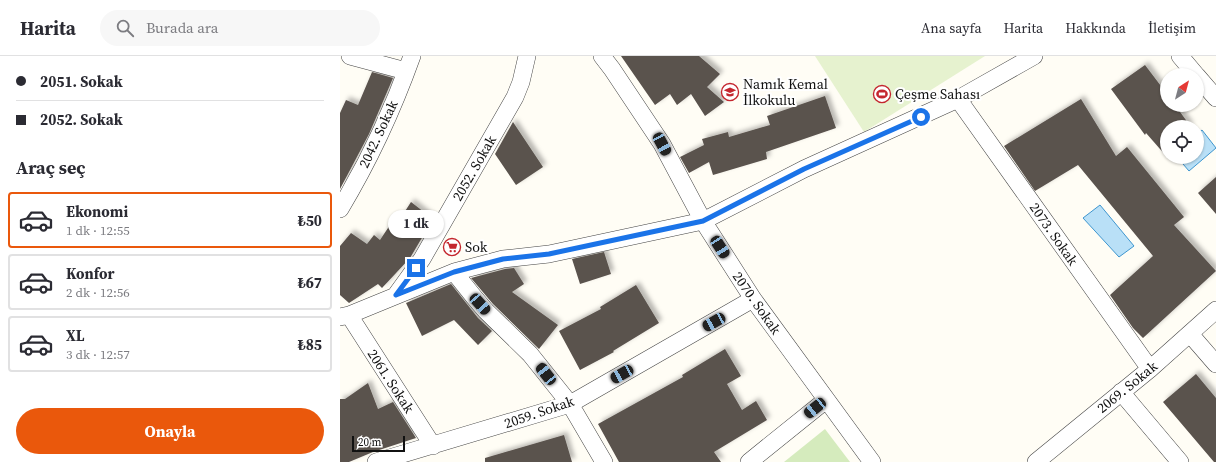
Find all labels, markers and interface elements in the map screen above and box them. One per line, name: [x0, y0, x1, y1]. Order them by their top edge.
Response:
search box: [100, 10, 380, 46]
text: Harita: [20, 15, 76, 41]
icon: search: [114, 17, 136, 39]
text: Burada ara: [146, 17, 219, 38]
text: Ana sayfa: [921, 18, 982, 38]
text: Harita: [1004, 18, 1043, 38]
text: Hakkında: [1065, 18, 1126, 38]
text: İletişim: [1148, 18, 1196, 38]
north arrow: [1160, 68, 1204, 112]
map controls: [1160, 68, 1204, 164]
text: 2051. Sokak: [40, 71, 123, 92]
place label: Namık Kemal İlkokulu: [743, 74, 828, 110]
school or university icon: Namık Kemal İlkokulu: [720, 82, 740, 102]
sports icon: Çeşme Sahası: [872, 84, 892, 104]
place label: Çeşme Sahası: [895, 84, 980, 104]
street label: 2042. Sokak: [354, 97, 403, 171]
route start: [912, 108, 930, 126]
text: 2052. Sokak: [40, 109, 123, 130]
button: locate: [1160, 120, 1204, 164]
street label: 2052. Sokak: [447, 131, 501, 204]
car: [651, 131, 673, 157]
text: Araç seç: [16, 155, 86, 180]
street label: 2073. Sokak: [1025, 199, 1083, 270]
text: Ekonomi: [66, 201, 128, 222]
icon: car: [18, 202, 54, 238]
text: ₺50: [298, 210, 322, 231]
callout: 1 dk: [388, 210, 444, 238]
text: 1 dk: [403, 215, 429, 232]
text: 1 dk · 12:55: [66, 222, 130, 239]
car: [708, 234, 732, 260]
supermarket icon: Sok: [442, 237, 462, 257]
place label: Sok: [465, 237, 488, 257]
route end: [407, 259, 425, 277]
text: Konfor: [66, 263, 114, 284]
icon: car: [18, 264, 54, 300]
street label: 2070. Sokak: [728, 268, 786, 339]
text: ₺67: [298, 272, 322, 293]
text: 2 dk · 12:56: [66, 284, 130, 301]
car: [468, 291, 492, 317]
car: [701, 311, 727, 333]
text: XL: [66, 325, 85, 346]
icon: car: [18, 326, 54, 362]
text: ₺85: [298, 334, 322, 355]
street label: 2061. Sokak: [363, 345, 419, 417]
text: 3 dk · 12:57: [66, 346, 130, 363]
street label: 2069. Sokak: [1092, 356, 1162, 418]
car: [534, 361, 558, 387]
car: [609, 363, 635, 385]
street label: 2059. Sokak: [501, 391, 577, 433]
car: [802, 396, 828, 420]
button: Onayla: [16, 408, 324, 454]
scale bar: [352, 434, 405, 453]
text: 20 m: [358, 435, 381, 450]

